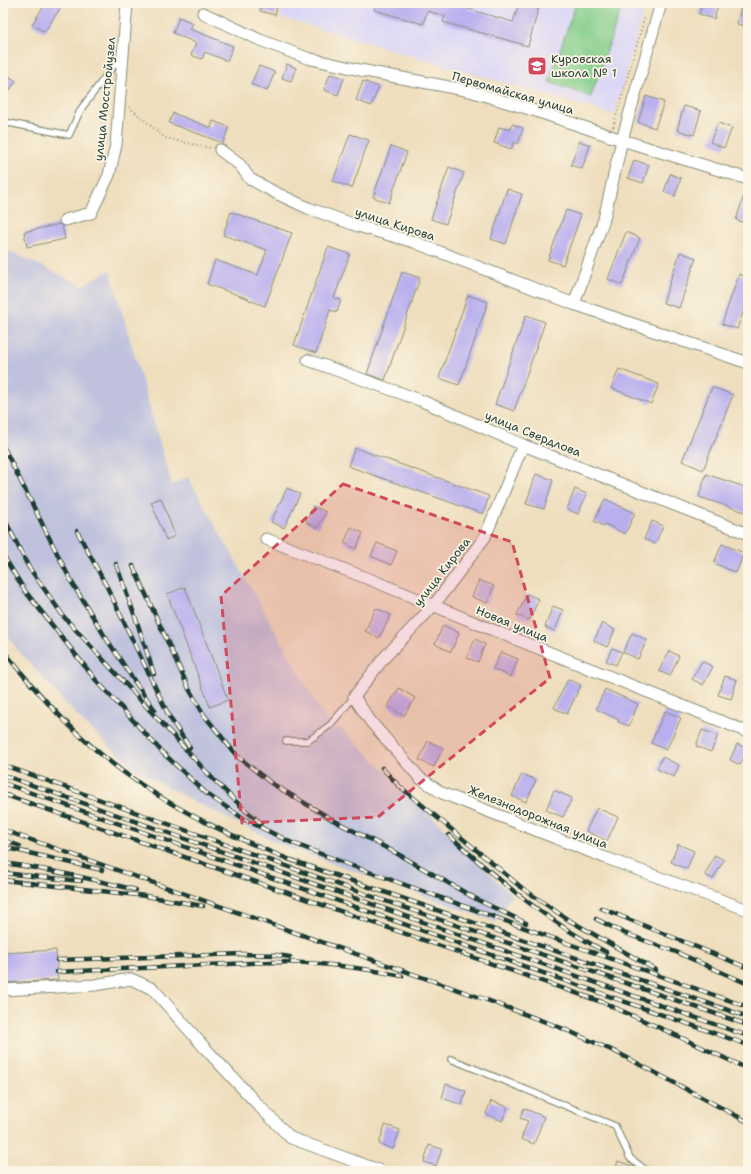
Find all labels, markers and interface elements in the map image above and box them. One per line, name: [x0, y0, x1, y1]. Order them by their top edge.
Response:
street label: улица Мосстройузел: [91, 36, 120, 162]
place label: Куровская школа № 1: [551, 51, 617, 81]
school or university icon: Куровская школа № 1: [526, 55, 548, 77]
street label: Первомайская улица: [450, 68, 576, 118]
street label: улица Кирова: [353, 204, 438, 245]
street label: улица Свердлова: [483, 407, 584, 461]
street label: улица Кирова: [410, 534, 474, 610]
street label: Новая улица: [473, 602, 551, 646]
street label: Железнодорожная улица: [466, 782, 611, 853]

